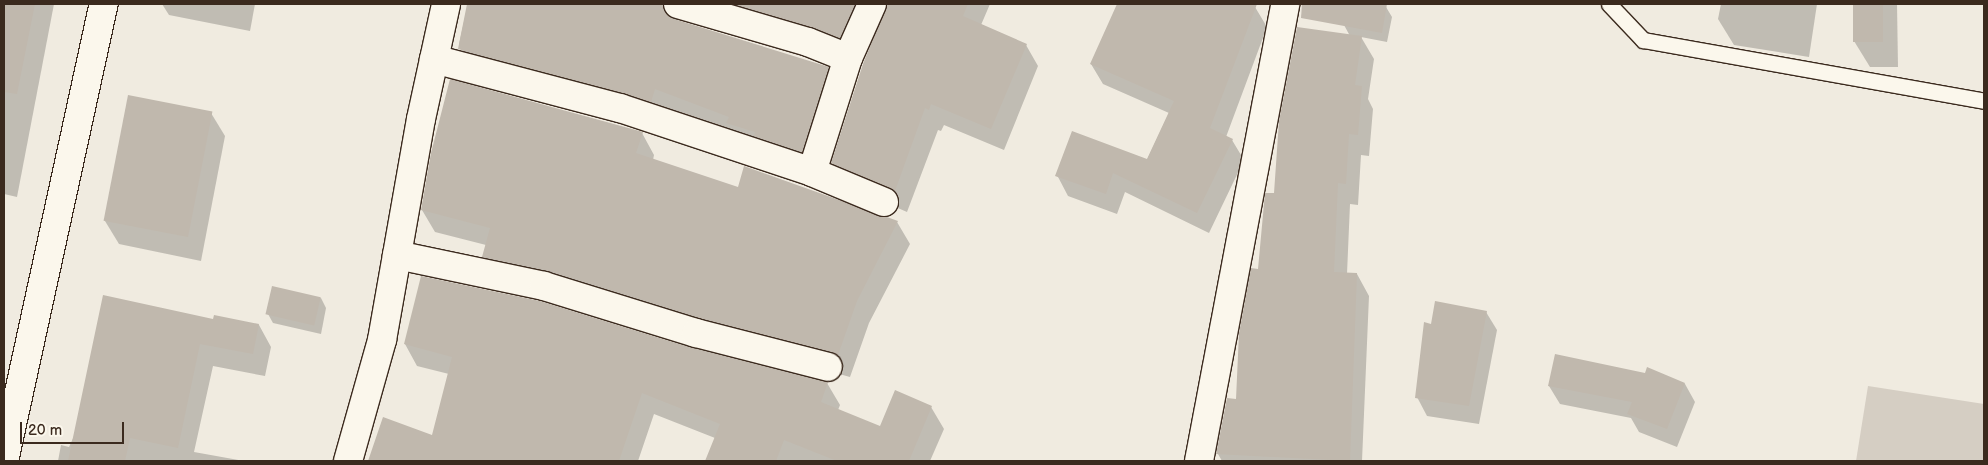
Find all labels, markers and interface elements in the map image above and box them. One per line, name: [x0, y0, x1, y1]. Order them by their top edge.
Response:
scale bar: [22, 412, 126, 444]
text: 20 m: [28, 421, 62, 440]

